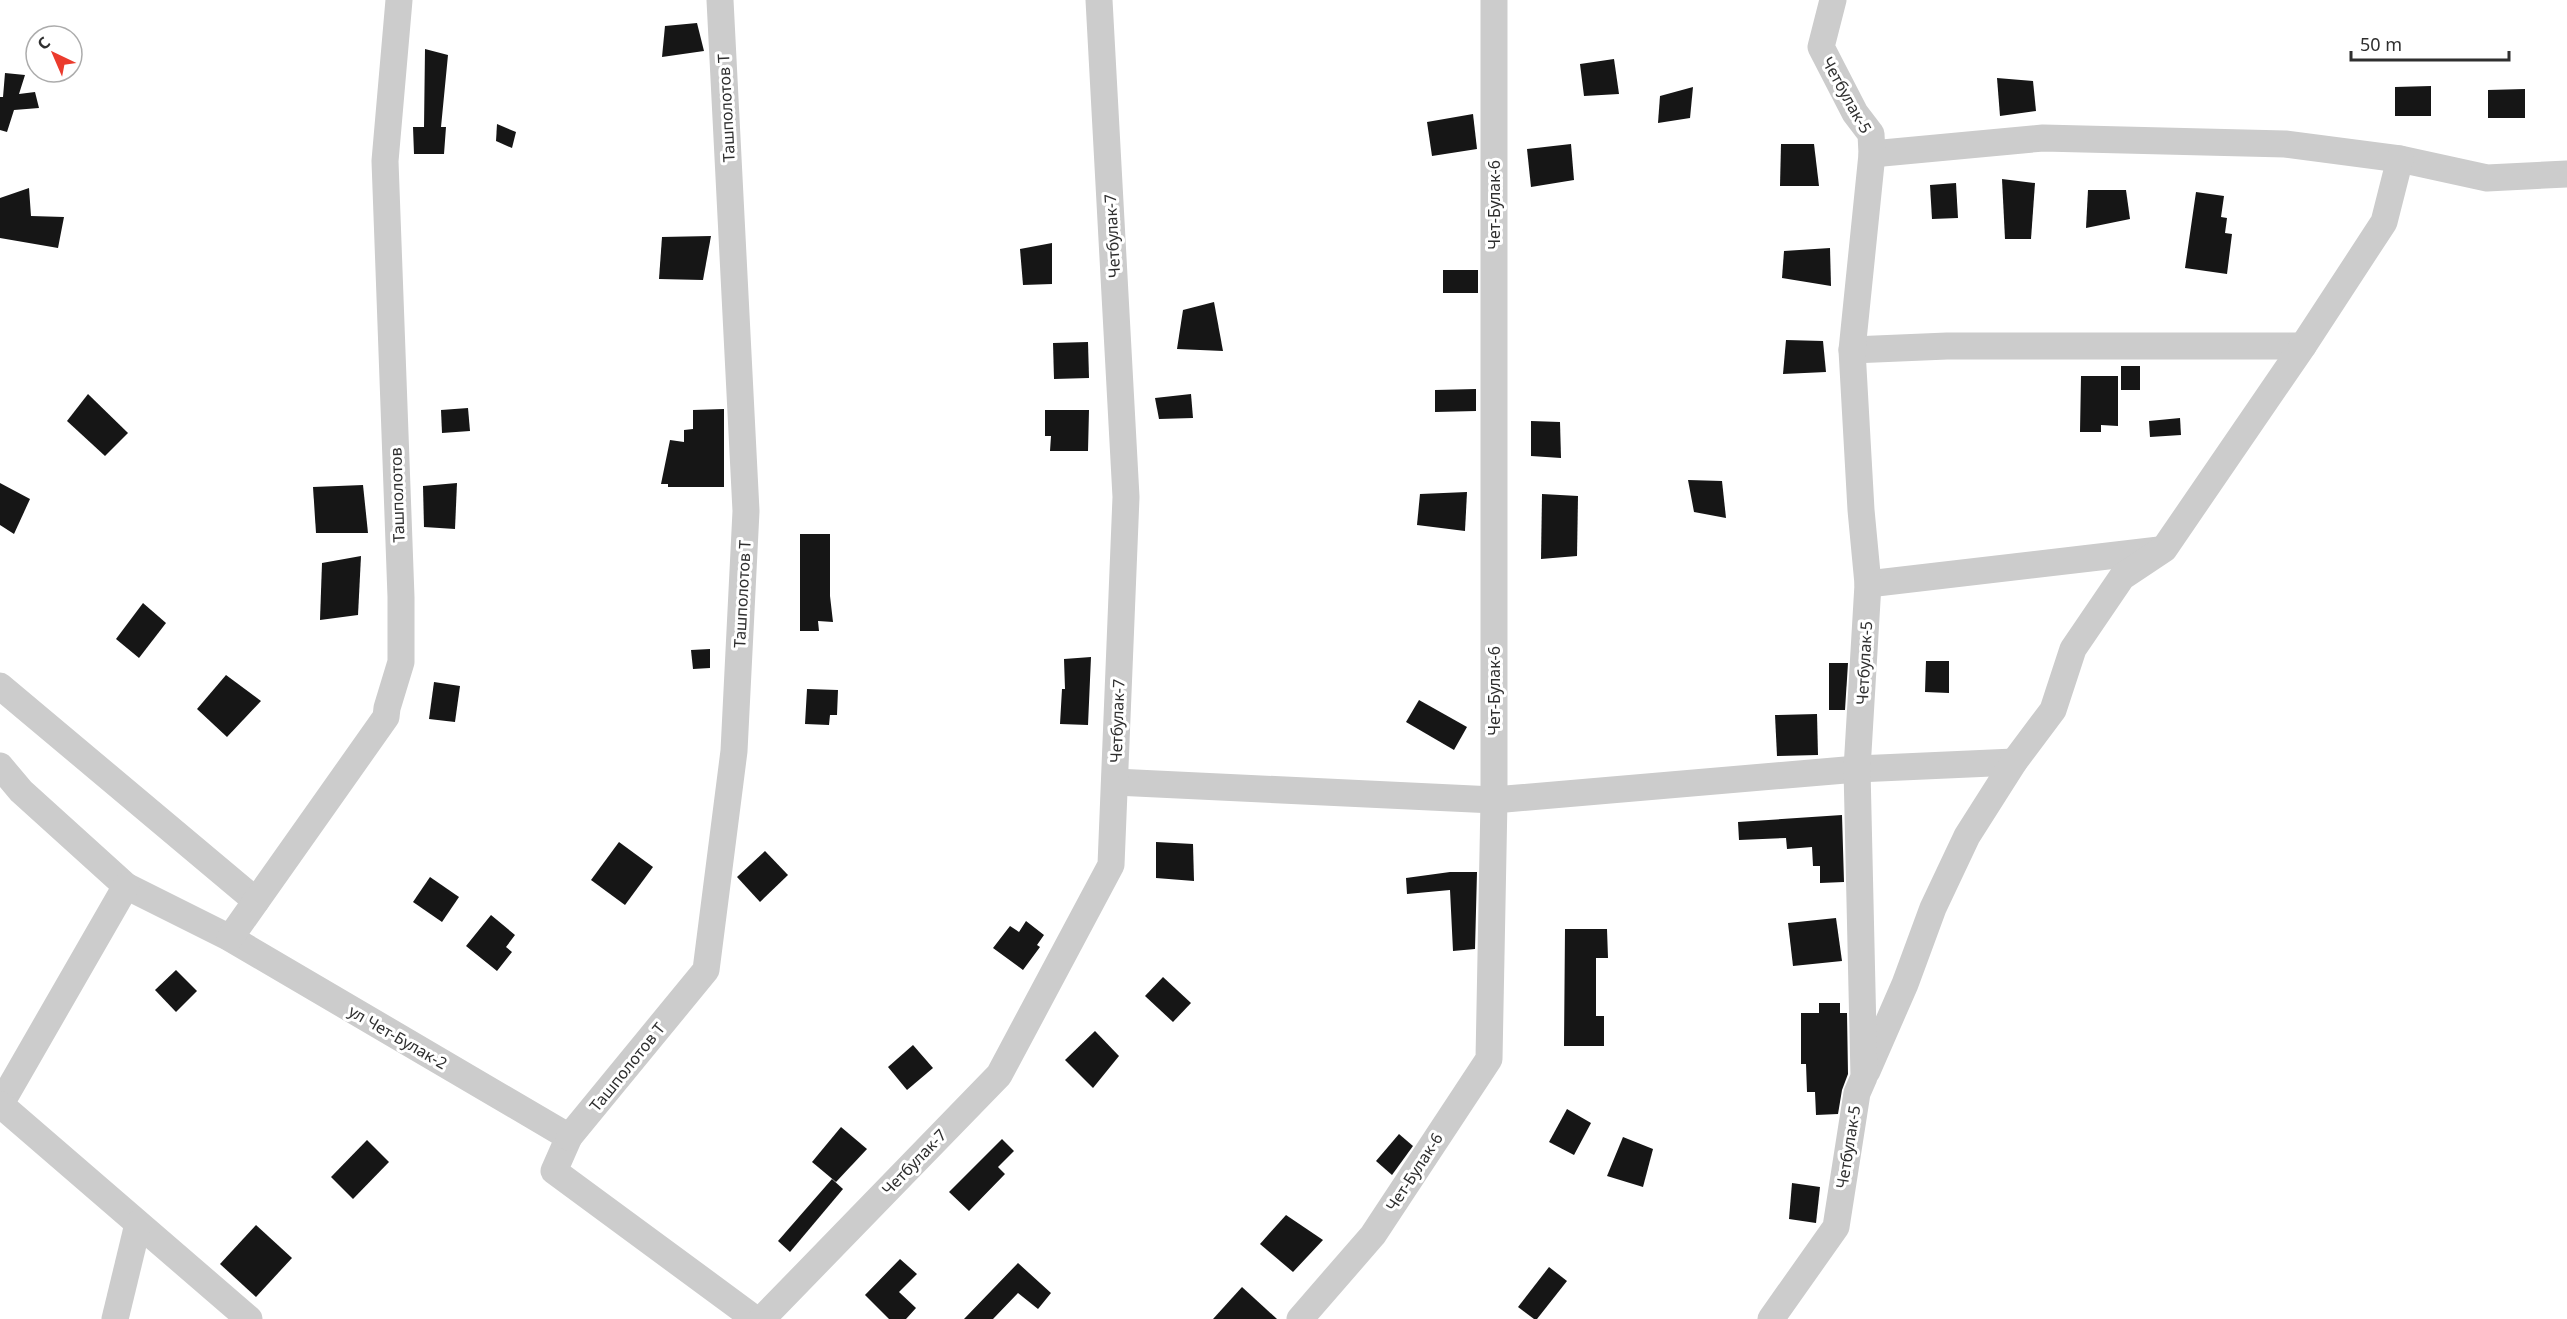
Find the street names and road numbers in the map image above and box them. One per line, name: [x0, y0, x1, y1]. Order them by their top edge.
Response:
street label: Ташполотов Т: [712, 53, 740, 163]
street label: Четбулак-5: [1817, 53, 1877, 137]
street label: Чет-Булак-6: [1483, 160, 1505, 250]
street label: Четбулак-7: [1099, 193, 1125, 279]
street label: Ташполотов: [384, 447, 410, 543]
street label: Ташполотов Т: [728, 539, 756, 649]
street label: Четбулак-5: [1851, 620, 1877, 706]
street label: Чет-Булак-6: [1483, 646, 1505, 736]
street label: Четбулак-7: [1105, 679, 1129, 763]
street label: ул Чет-Булак-2: [345, 1000, 451, 1074]
street label: Ташполотов Т: [584, 1018, 670, 1116]
street label: Четбулак-5: [1831, 1104, 1865, 1190]
street label: Четбулак-7: [877, 1124, 951, 1200]
street label: Чет-Булак-6: [1380, 1128, 1448, 1216]

